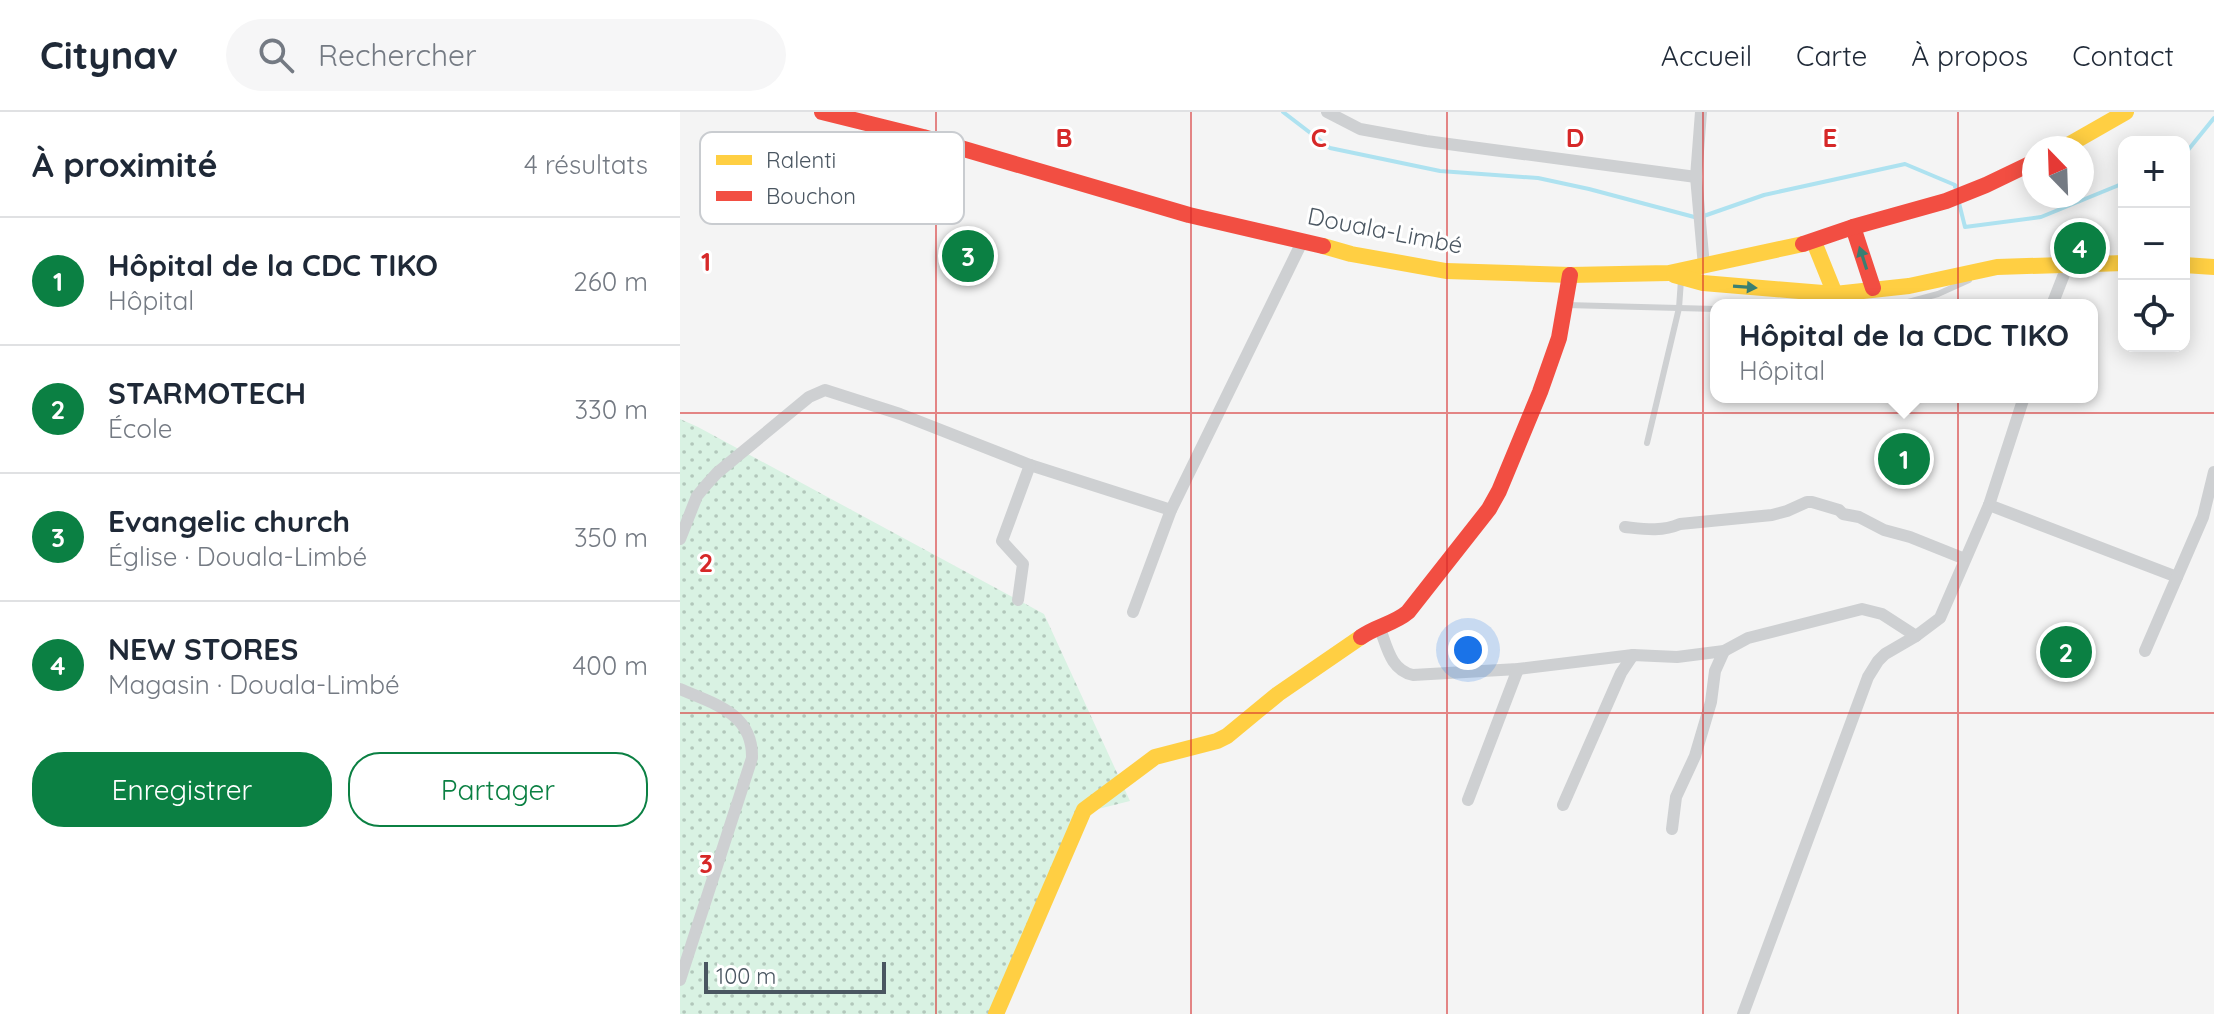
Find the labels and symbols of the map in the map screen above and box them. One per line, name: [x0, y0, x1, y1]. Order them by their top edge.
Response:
text: B: [1055, 121, 1073, 154]
text: C: [1311, 121, 1327, 154]
text: D: [1566, 121, 1584, 154]
text: E: [1823, 121, 1837, 154]
legend: [700, 132, 964, 224]
north arrow: [2022, 136, 2094, 208]
text: Ralenti: [766, 146, 836, 174]
text: Bouchon: [766, 182, 856, 210]
street label: Douala-Limbé: [1305, 200, 1465, 260]
pin: 4: [2054, 218, 2106, 278]
pin: 3: [942, 226, 994, 286]
text: 1: [701, 245, 711, 278]
one-way arrow: [1856, 246, 1868, 270]
one-way arrow: [1733, 280, 1758, 293]
pin: 1: [1878, 429, 1930, 489]
text: 2: [699, 546, 713, 579]
pin: 2: [2040, 622, 2092, 682]
your location: [1448, 630, 1488, 670]
text: 3: [699, 847, 713, 880]
scale bar: [704, 958, 886, 994]

